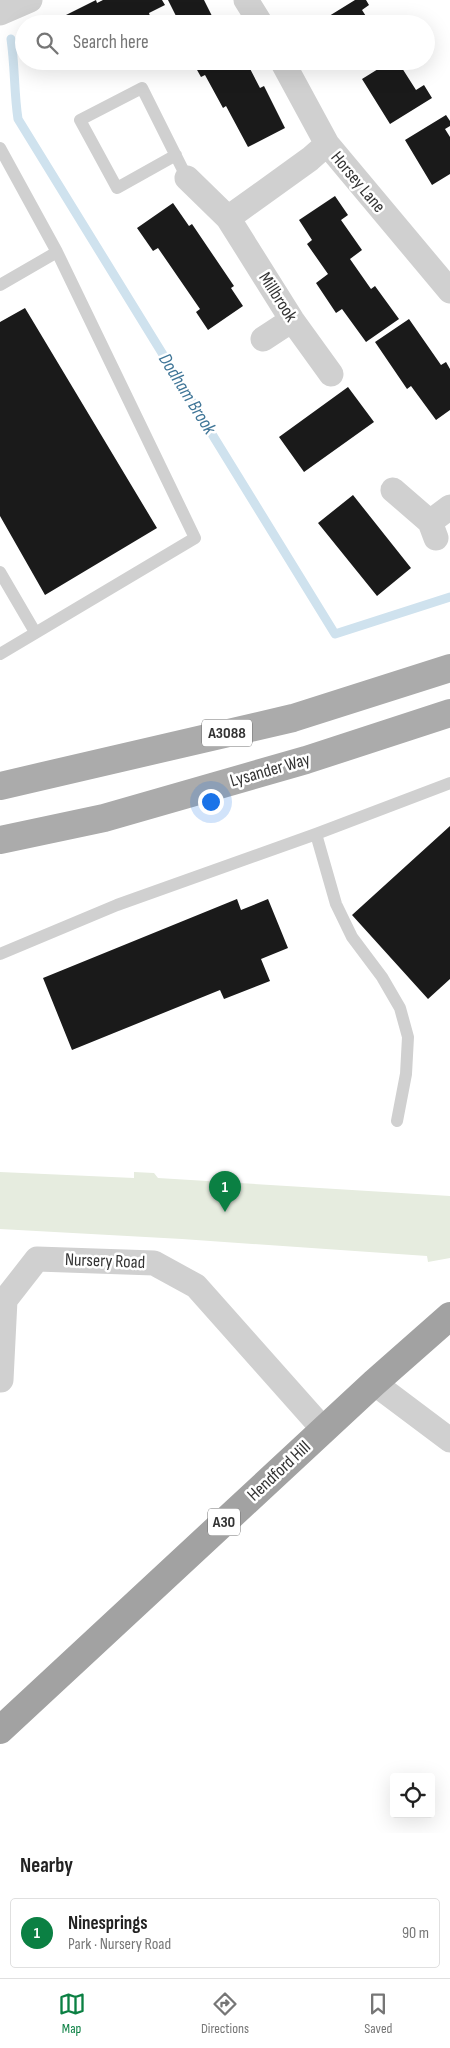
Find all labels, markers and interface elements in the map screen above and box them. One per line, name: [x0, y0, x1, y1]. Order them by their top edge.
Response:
search box: [15, 15, 435, 70]
icon: search: [33, 29, 61, 57]
text: Search here: [73, 31, 149, 54]
street label: Horsey Lane: [326, 147, 390, 217]
street label: Millbrook: [254, 268, 302, 326]
water label: Dodham Brook: [153, 349, 221, 439]
road number: A3088: [202, 720, 252, 746]
street label: Lysander Way: [228, 749, 312, 791]
your location: [198, 789, 224, 815]
pin: 1: [209, 1171, 241, 1212]
street label: Nursery Road: [64, 1249, 146, 1273]
street label: Hendford Hill: [243, 1437, 315, 1505]
road number: A30: [208, 1508, 240, 1535]
map controls: [390, 1773, 435, 1818]
button: locate: [390, 1773, 435, 1818]
text: Nearby: [20, 1853, 73, 1878]
text: Ninesprings: [68, 1912, 148, 1935]
text: 1: [34, 1924, 40, 1943]
text: 90 m: [402, 1924, 429, 1943]
text: Park · Nursery Road: [68, 1935, 171, 1954]
tab: Map: [58, 1990, 86, 2037]
tab: Directions: [201, 1990, 249, 2037]
tab: Saved: [364, 1990, 392, 2037]

